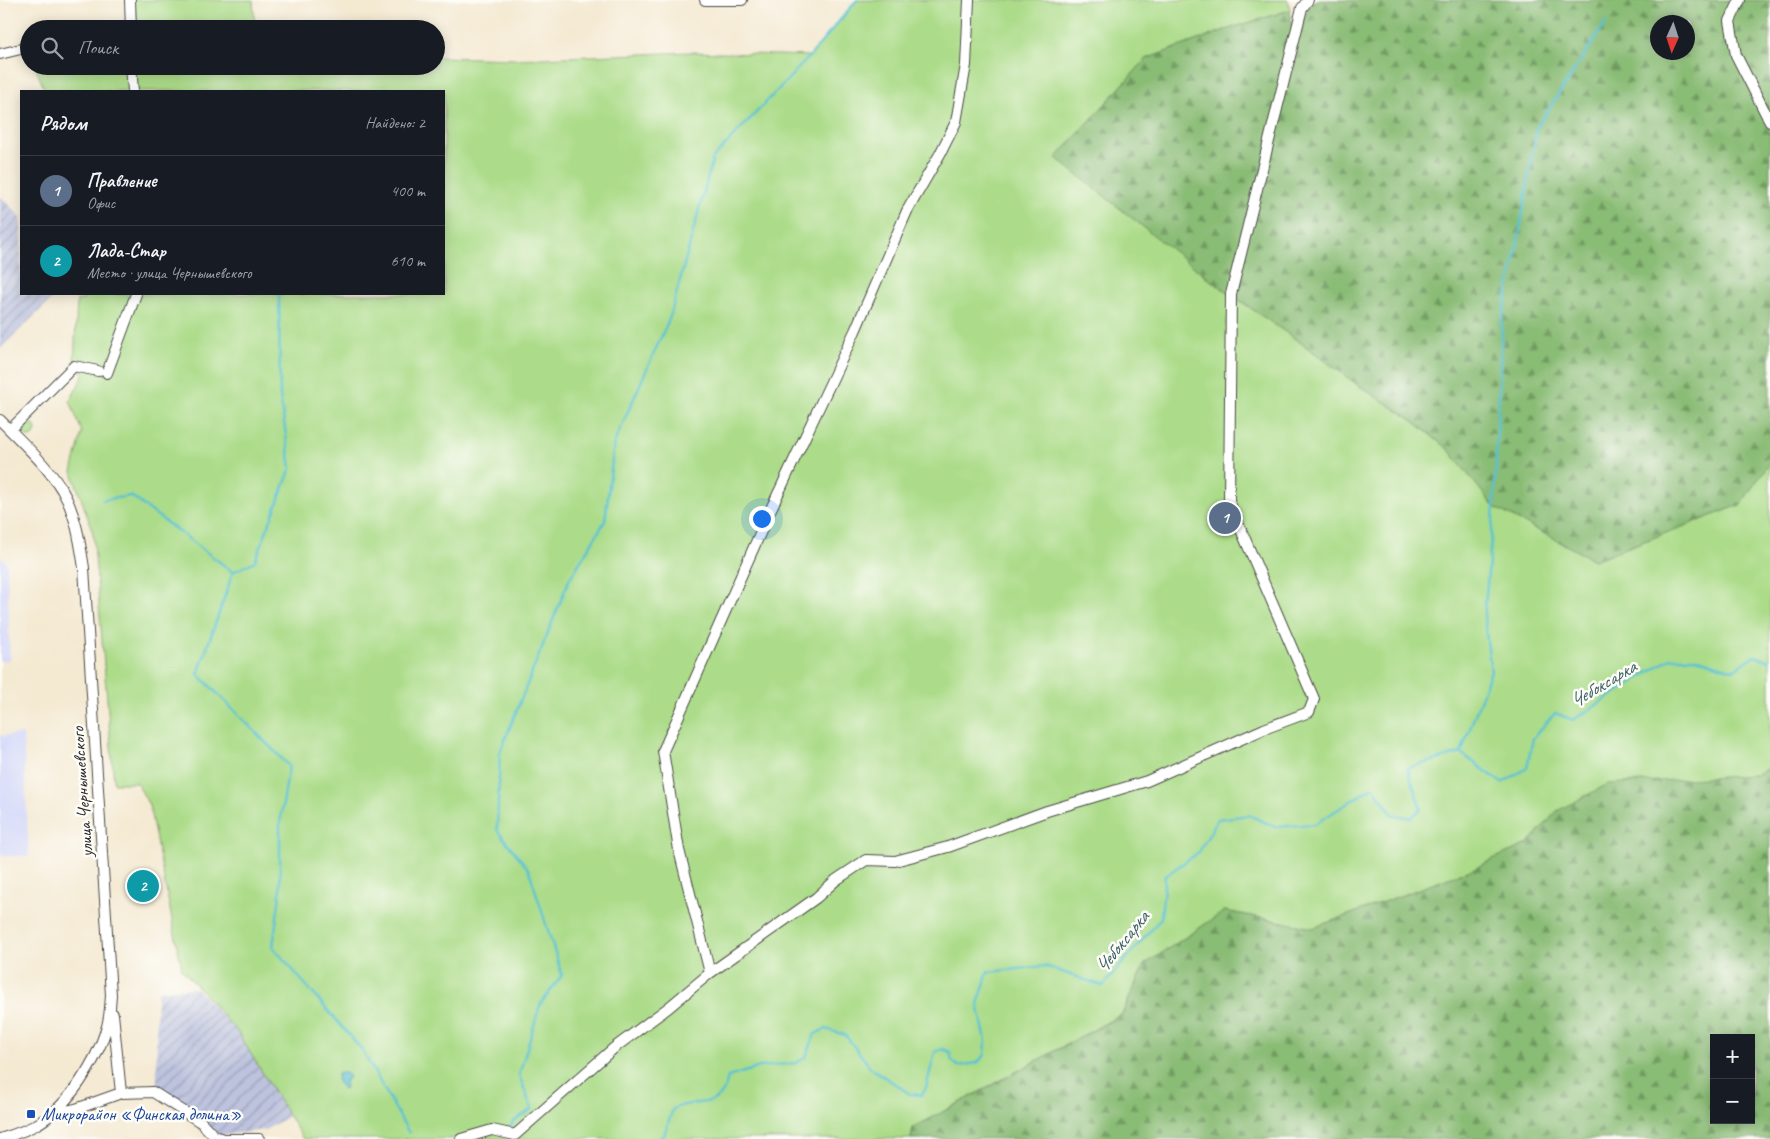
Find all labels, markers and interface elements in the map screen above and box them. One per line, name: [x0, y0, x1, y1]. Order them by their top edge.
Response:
north arrow: [1650, 15, 1695, 60]
search box: [20, 20, 445, 75]
icon: search: [38, 34, 66, 62]
text: Поиск: [78, 36, 118, 60]
text: Рядом: [40, 110, 87, 136]
text: Найдено: 2: [365, 113, 425, 133]
text: Правление: [87, 169, 156, 193]
text: 1: [52, 181, 60, 201]
text: 400 m: [391, 181, 425, 201]
text: Офис: [87, 193, 115, 213]
text: Лада-Стар: [87, 239, 166, 263]
text: 2: [52, 251, 60, 271]
text: 610 m: [391, 251, 425, 271]
text: Место · улица Чернышевского: [87, 263, 252, 283]
pin: 1: [1209, 499, 1241, 537]
your location: [749, 506, 775, 532]
water label: Чебоксарка: [1566, 654, 1642, 713]
street label: улица Чернышевского: [66, 724, 98, 859]
pin: 2: [127, 867, 159, 905]
water label: Чебоксарка: [1090, 905, 1155, 978]
map controls: [1710, 1034, 1755, 1124]
button: +: [1710, 1034, 1755, 1079]
button: −: [1710, 1079, 1755, 1124]
place label: Микрорайон «Финская долина»: [41, 1103, 242, 1125]
marker: Микрорайон «Финская долина»: [25, 1108, 37, 1120]

